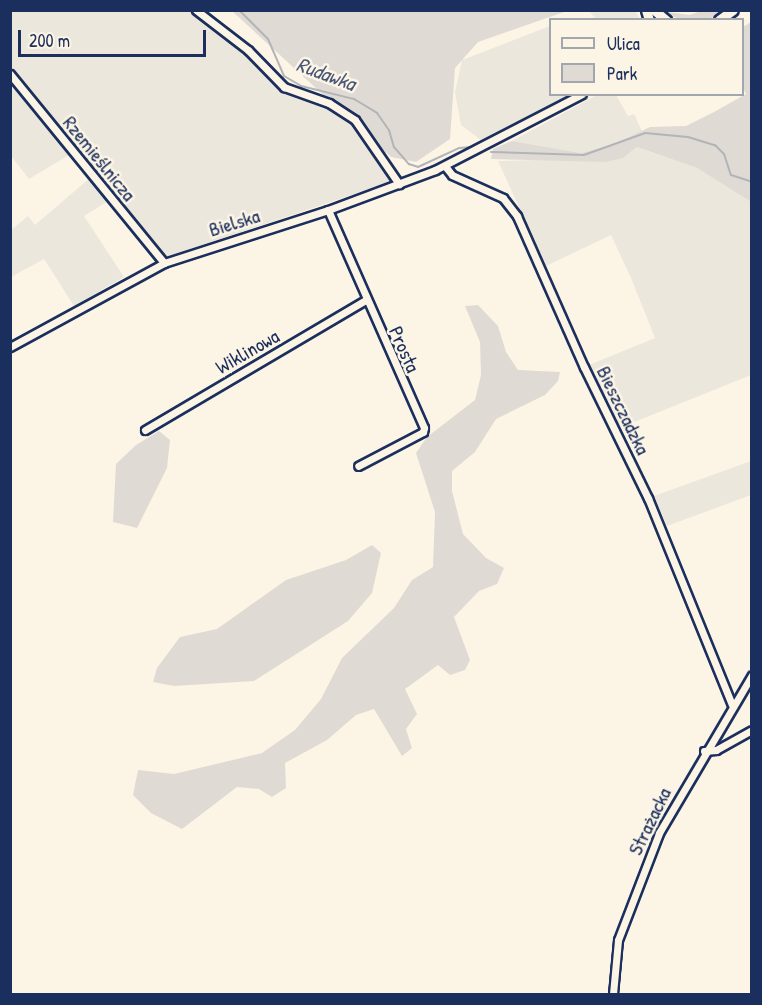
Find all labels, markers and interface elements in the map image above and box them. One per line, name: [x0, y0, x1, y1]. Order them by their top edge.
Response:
scale bar: [21, 18, 208, 56]
legend: [549, 18, 744, 96]
text: 200 m: [29, 28, 70, 53]
text: Ulica: [607, 31, 640, 56]
water label: Rudawka: [293, 52, 359, 96]
text: Park: [607, 61, 637, 86]
street label: Rzemieślnicza: [58, 111, 142, 205]
street label: Bielska: [206, 203, 262, 241]
street label: Prosta: [384, 322, 426, 376]
street label: Wiklinowa: [211, 323, 283, 379]
street label: Bieszczadzka: [592, 362, 656, 458]
street label: Strażacka: [622, 783, 676, 859]

